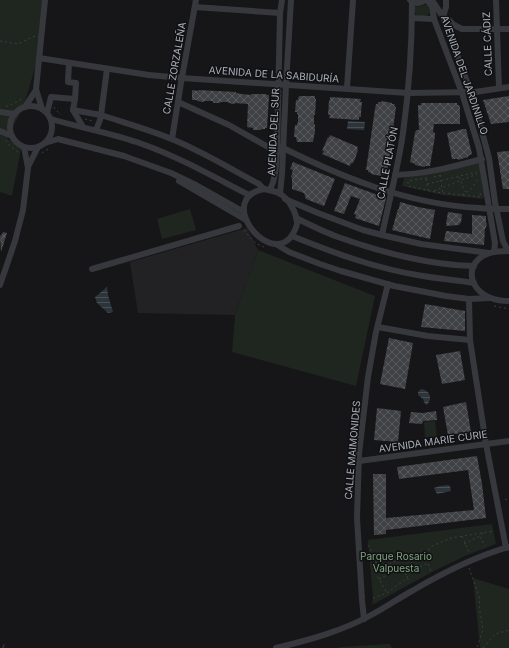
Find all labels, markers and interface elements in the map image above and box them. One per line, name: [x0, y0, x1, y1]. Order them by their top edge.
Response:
street label: CALLE CÁDIZ: [479, 12, 494, 76]
street label: AVENIDA DEL JARDINILLO: [439, 14, 491, 137]
street label: CALLE ZORZALEÑA: [159, 21, 188, 115]
street label: AVENIDA DE LA SABIDURÍA: [208, 62, 340, 85]
street label: AVENIDA DEL SUR: [265, 87, 281, 176]
street label: CALLE PLATÓN: [373, 126, 400, 200]
street label: CALLE MAIMONIDES: [342, 400, 362, 500]
street label: AVENIDA MARIE CURIE: [378, 427, 488, 455]
park label: Parque Rosario Valpuesta: [360, 550, 432, 574]

